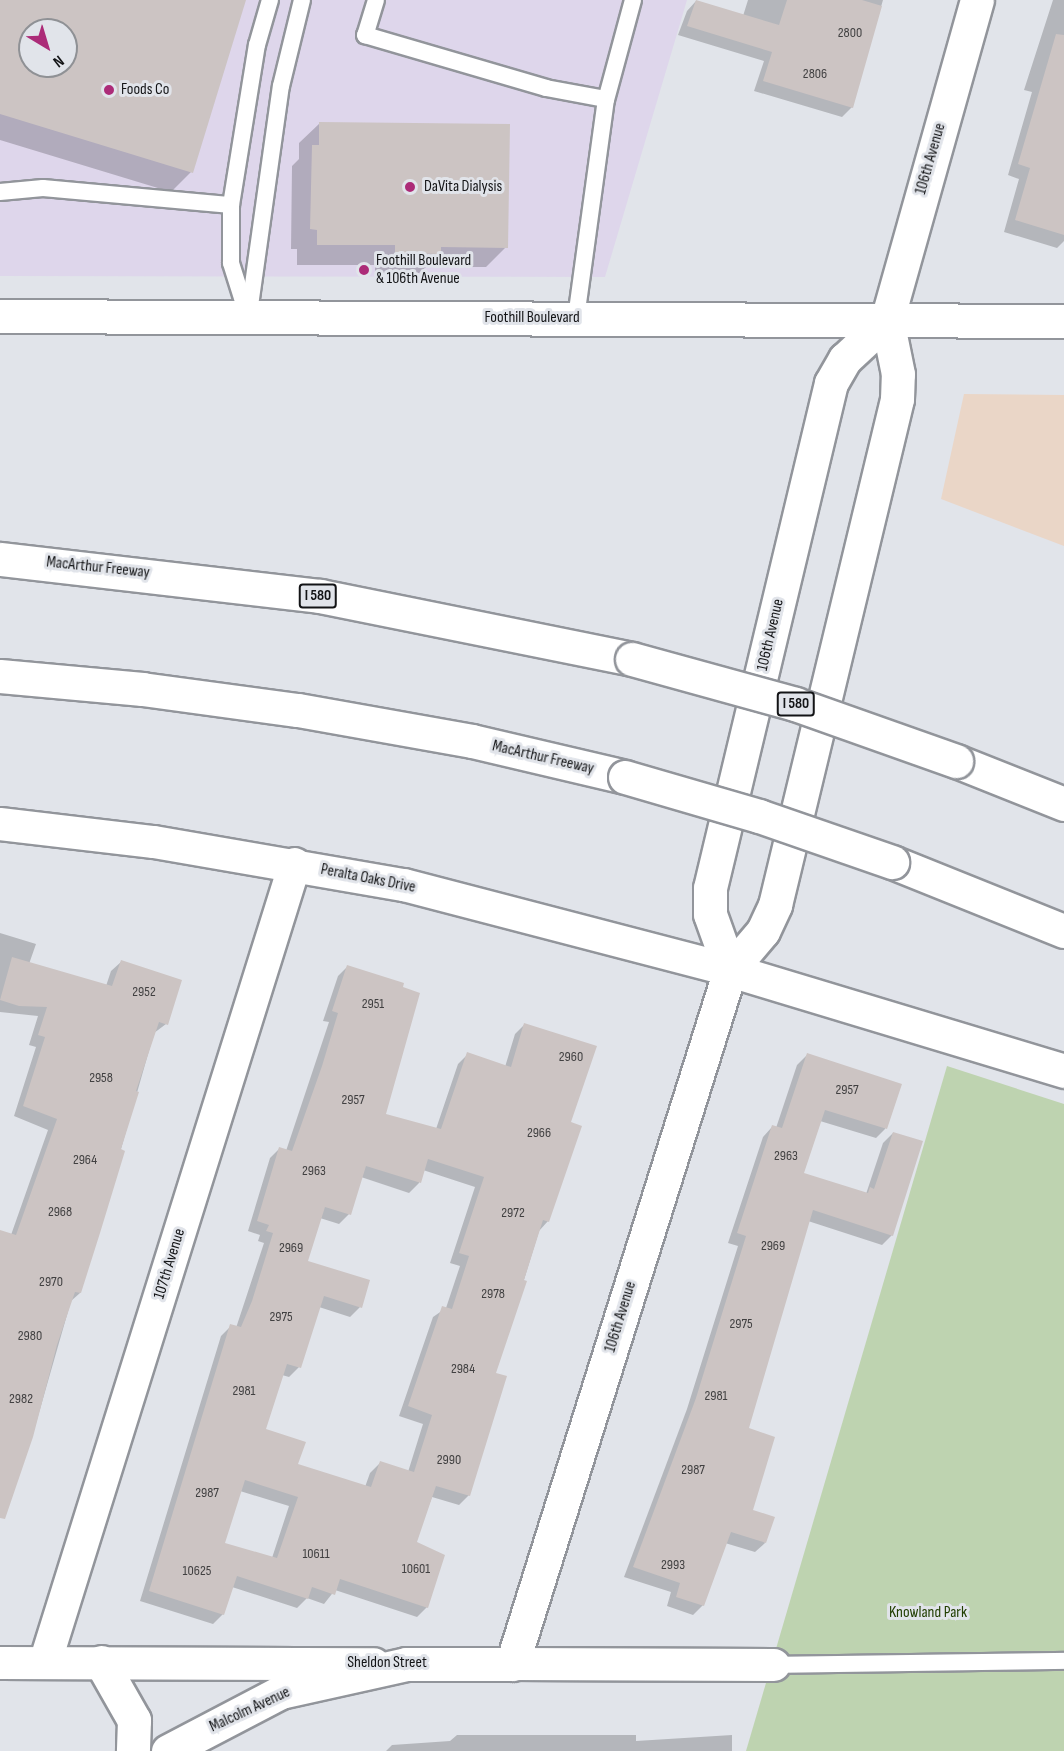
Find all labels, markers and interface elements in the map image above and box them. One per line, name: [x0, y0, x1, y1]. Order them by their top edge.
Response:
north arrow: [18, 18, 78, 78]
house number: 2800: [838, 25, 862, 41]
text: N: [49, 51, 67, 71]
house number: 2806: [803, 66, 827, 82]
place label: Foods Co: [121, 80, 169, 100]
marker: Foods Co: [102, 83, 116, 97]
street label: 106th Avenue: [912, 121, 950, 197]
place label: DaVita Dialysis: [424, 177, 502, 197]
marker: DaVita Dialysis: [401, 178, 419, 196]
place label: Foothill Boulevard & 106th Avenue: [376, 251, 471, 289]
marker: Foothill Boulevard & 106th Avenue: [357, 263, 371, 277]
street label: Foothill Boulevard: [484, 308, 580, 328]
street label: MacArthur Freeway: [45, 553, 151, 583]
road number: I 580: [298, 584, 338, 608]
street label: 106th Avenue: [753, 597, 789, 673]
road number: I 580: [776, 692, 816, 716]
street label: MacArthur Freeway: [490, 737, 596, 779]
street label: Peralta Oaks Drive: [319, 860, 417, 898]
house number: 2952: [132, 984, 156, 1000]
house number: 2951: [362, 996, 384, 1012]
house number: 2960: [559, 1049, 583, 1065]
house number: 2958: [89, 1070, 113, 1086]
house number: 2957: [835, 1082, 859, 1098]
house number: 2957: [341, 1092, 365, 1108]
house number: 2966: [527, 1125, 551, 1141]
house number: 2963: [774, 1148, 798, 1164]
house number: 2964: [73, 1152, 97, 1168]
house number: 2963: [302, 1163, 326, 1179]
house number: 2968: [48, 1204, 72, 1220]
house number: 2972: [501, 1205, 525, 1221]
street label: 107th Avenue: [150, 1226, 190, 1302]
house number: 2969: [761, 1238, 785, 1254]
house number: 2969: [279, 1240, 303, 1256]
house number: 2970: [39, 1274, 63, 1290]
street label: 106th Avenue: [601, 1279, 641, 1355]
house number: 2978: [481, 1286, 505, 1302]
house number: 2975: [269, 1309, 293, 1325]
house number: 2975: [729, 1316, 753, 1332]
house number: 2980: [18, 1328, 42, 1344]
house number: 2984: [451, 1361, 475, 1377]
house number: 2981: [232, 1383, 256, 1399]
house number: 2981: [704, 1388, 728, 1404]
house number: 2982: [9, 1391, 33, 1407]
house number: 2990: [437, 1452, 461, 1468]
house number: 2987: [681, 1462, 705, 1478]
house number: 2987: [195, 1485, 219, 1501]
house number: 10611: [302, 1546, 330, 1562]
house number: 2993: [661, 1557, 685, 1573]
house number: 10601: [402, 1561, 430, 1577]
house number: 10625: [183, 1563, 211, 1579]
park label: Knowland Park: [889, 1603, 967, 1623]
street label: Sheldon Street: [347, 1653, 427, 1673]
street label: Malcolm Avenue: [207, 1683, 293, 1737]

